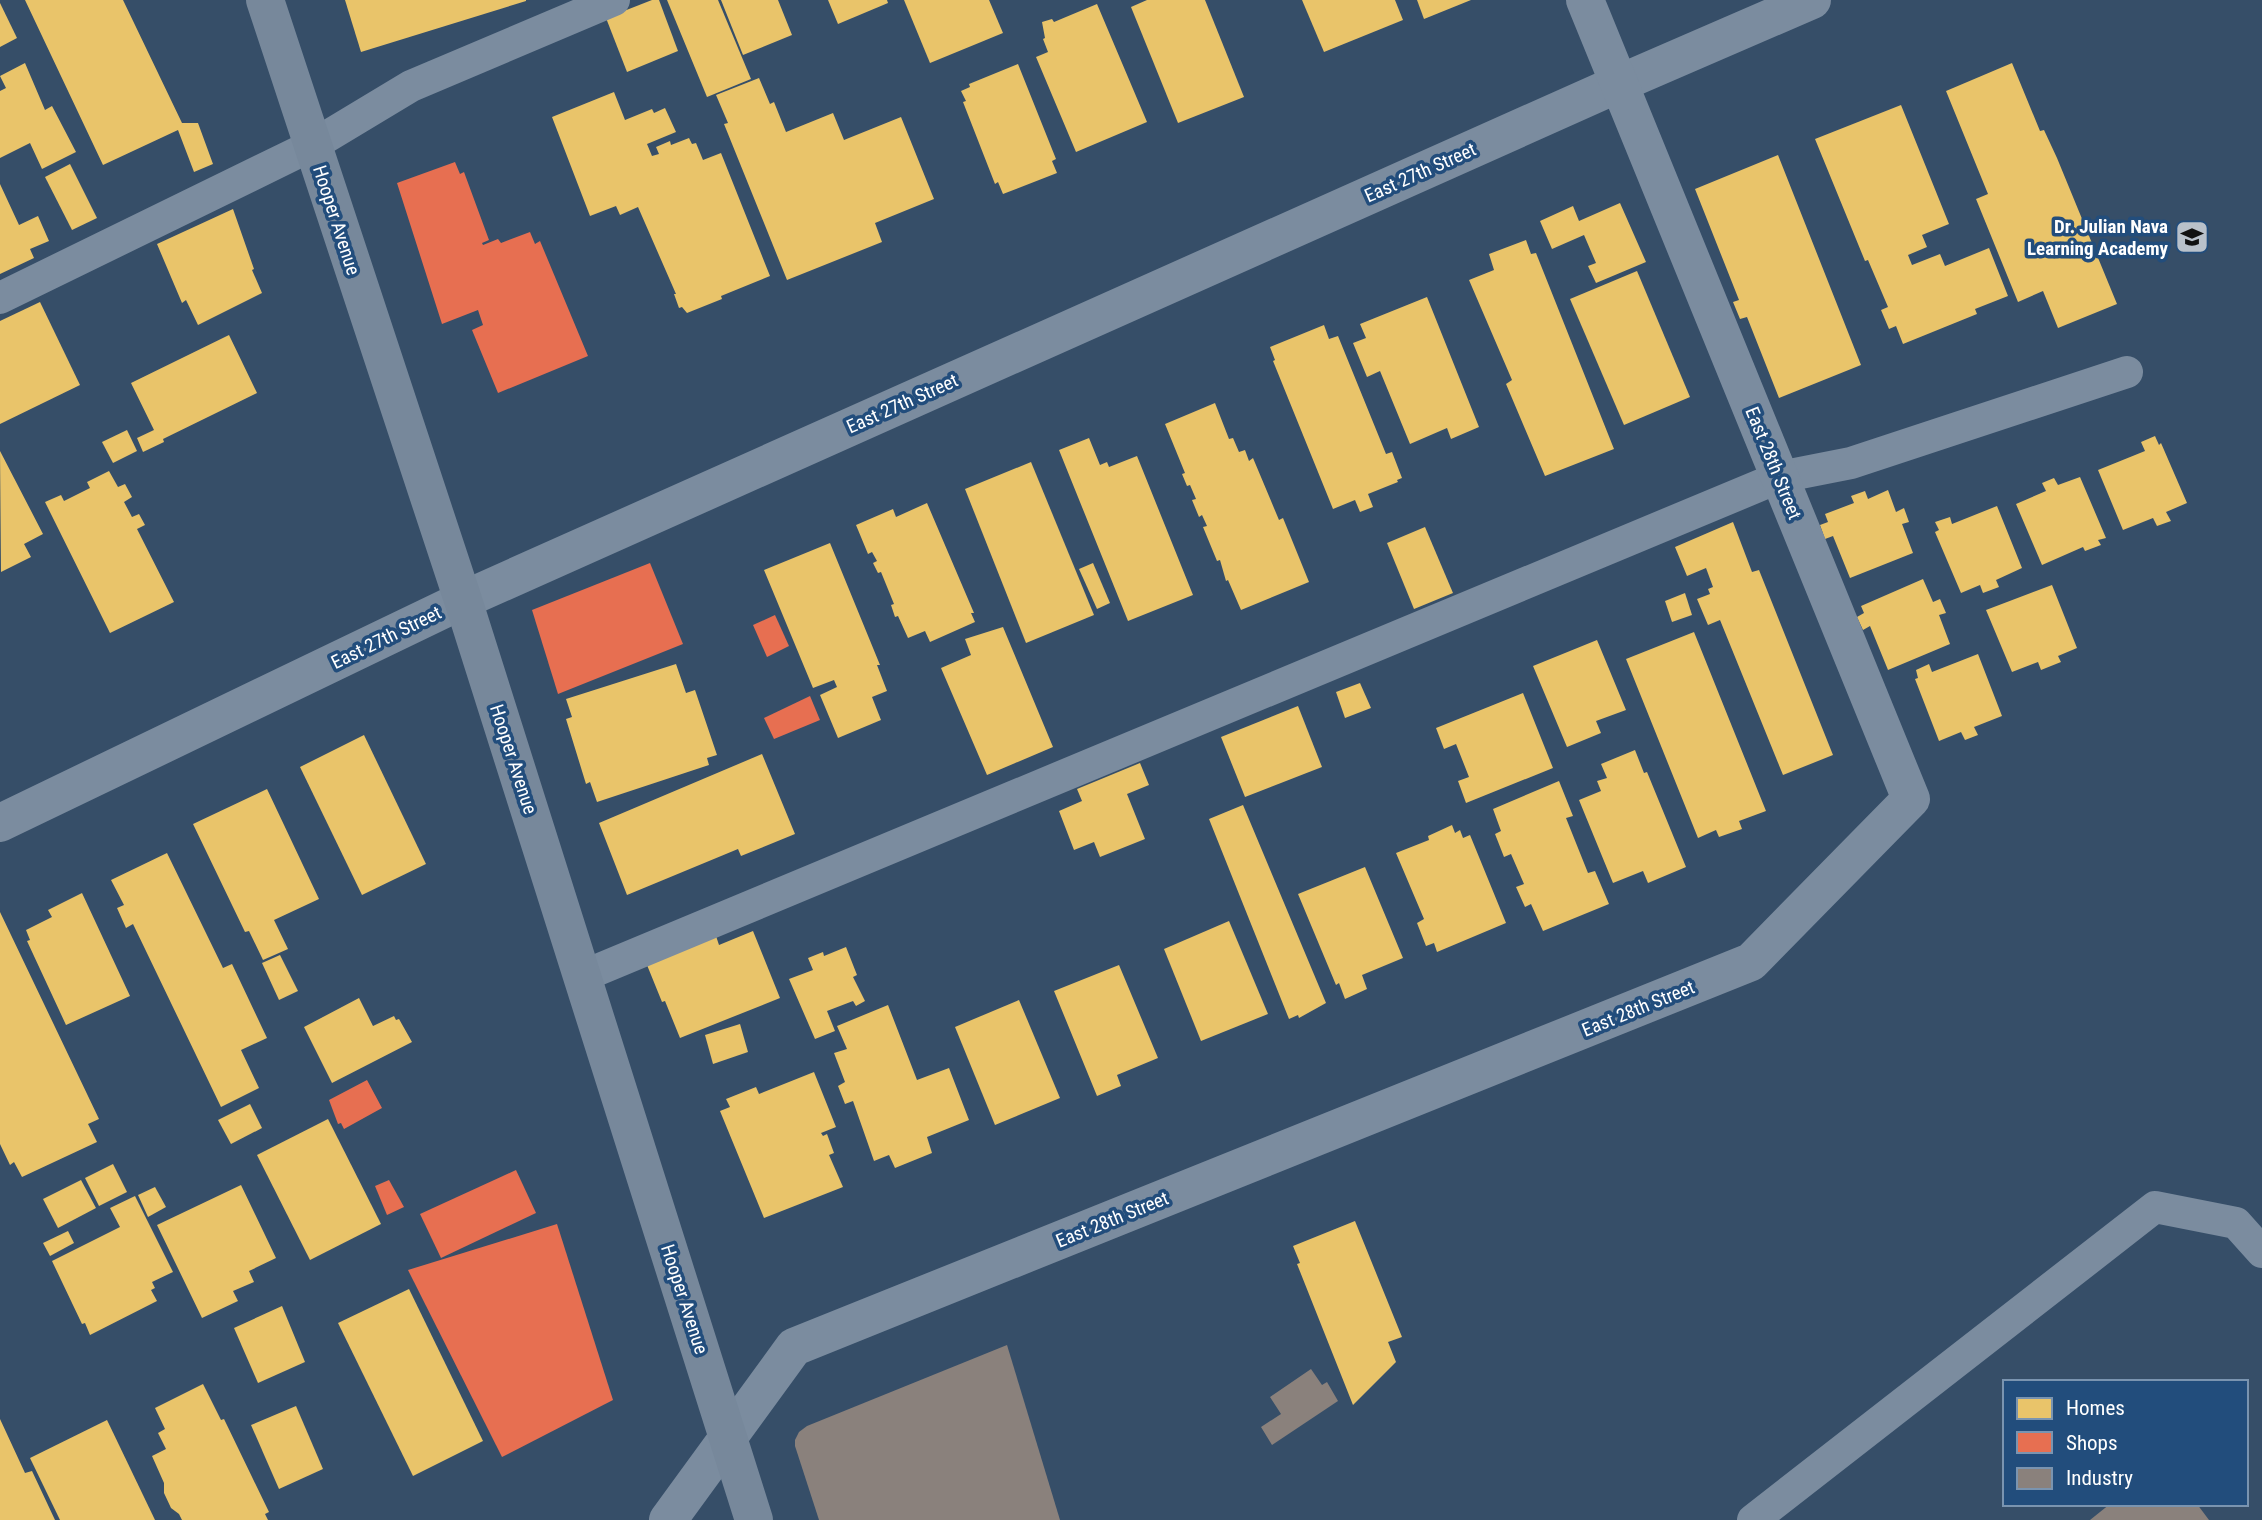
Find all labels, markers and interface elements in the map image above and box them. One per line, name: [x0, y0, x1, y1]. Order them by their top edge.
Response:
street label: East 27th Street: [1361, 138, 1480, 207]
street label: Hooper Avenue: [308, 162, 365, 278]
place label: Dr. Julian Nava Learning Academy: [2027, 215, 2169, 260]
school or university icon: Dr. Julian Nava Learning Academy: [2173, 218, 2211, 256]
street label: East 27th Street: [843, 369, 962, 438]
street label: East 28th Street: [1740, 403, 1807, 523]
street label: East 27th Street: [327, 601, 445, 674]
street label: Hooper Avenue: [485, 701, 542, 817]
street label: East 28th Street: [1578, 975, 1698, 1042]
street label: East 28th Street: [1052, 1186, 1172, 1253]
street label: Hooper Avenue: [656, 1241, 713, 1357]
legend: [2003, 1380, 2248, 1506]
text: Homes: [2066, 1396, 2125, 1420]
text: Shops: [2066, 1431, 2118, 1455]
text: Industry: [2066, 1466, 2133, 1490]

